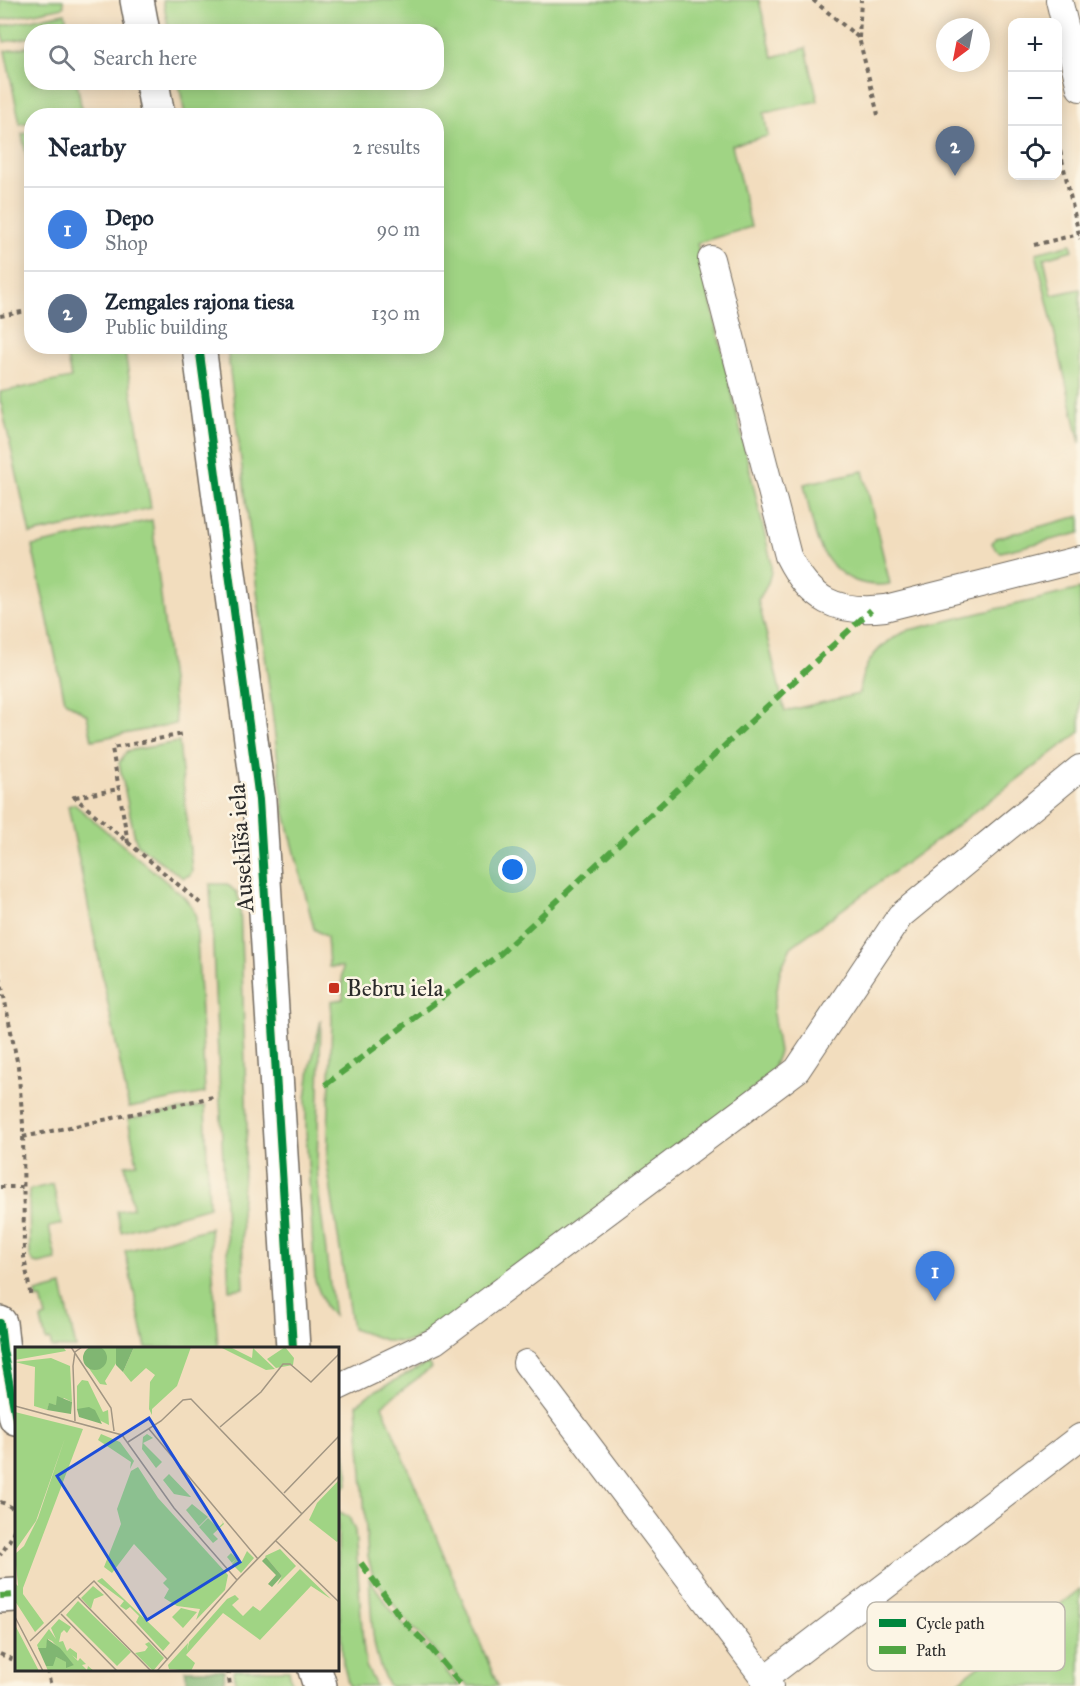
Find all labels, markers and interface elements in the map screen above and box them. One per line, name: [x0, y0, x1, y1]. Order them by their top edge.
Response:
north arrow: [936, 18, 990, 72]
map controls: [1008, 18, 1062, 180]
button: +: [1008, 18, 1062, 72]
search box: [24, 24, 444, 90]
icon: search: [45, 41, 78, 74]
text: Search here: [93, 44, 197, 71]
button: −: [1008, 72, 1062, 126]
pin: 2: [936, 126, 974, 176]
button: locate: [1008, 126, 1062, 180]
text: Nearby: [48, 131, 126, 163]
text: 2 results: [352, 135, 420, 159]
text: Depo: [105, 204, 154, 231]
text: 1: [64, 217, 71, 241]
text: 90 m: [377, 217, 420, 241]
text: Shop: [105, 231, 148, 255]
text: Zemgales rajona tiesa: [105, 288, 294, 315]
text: 2: [63, 301, 72, 325]
text: 130 m: [371, 301, 420, 325]
text: Public building: [105, 315, 227, 339]
street label: Auseklīša iela: [221, 782, 261, 914]
your location: [498, 855, 527, 884]
place label: Bebru iela: [346, 973, 444, 1003]
marker: Bebru iela: [327, 981, 341, 995]
pin: 1: [916, 1252, 954, 1301]
inset map: [15, 1347, 339, 1671]
legend: [867, 1602, 1065, 1671]
text: Cycle path: [916, 1614, 985, 1633]
text: Path: [916, 1641, 946, 1660]

